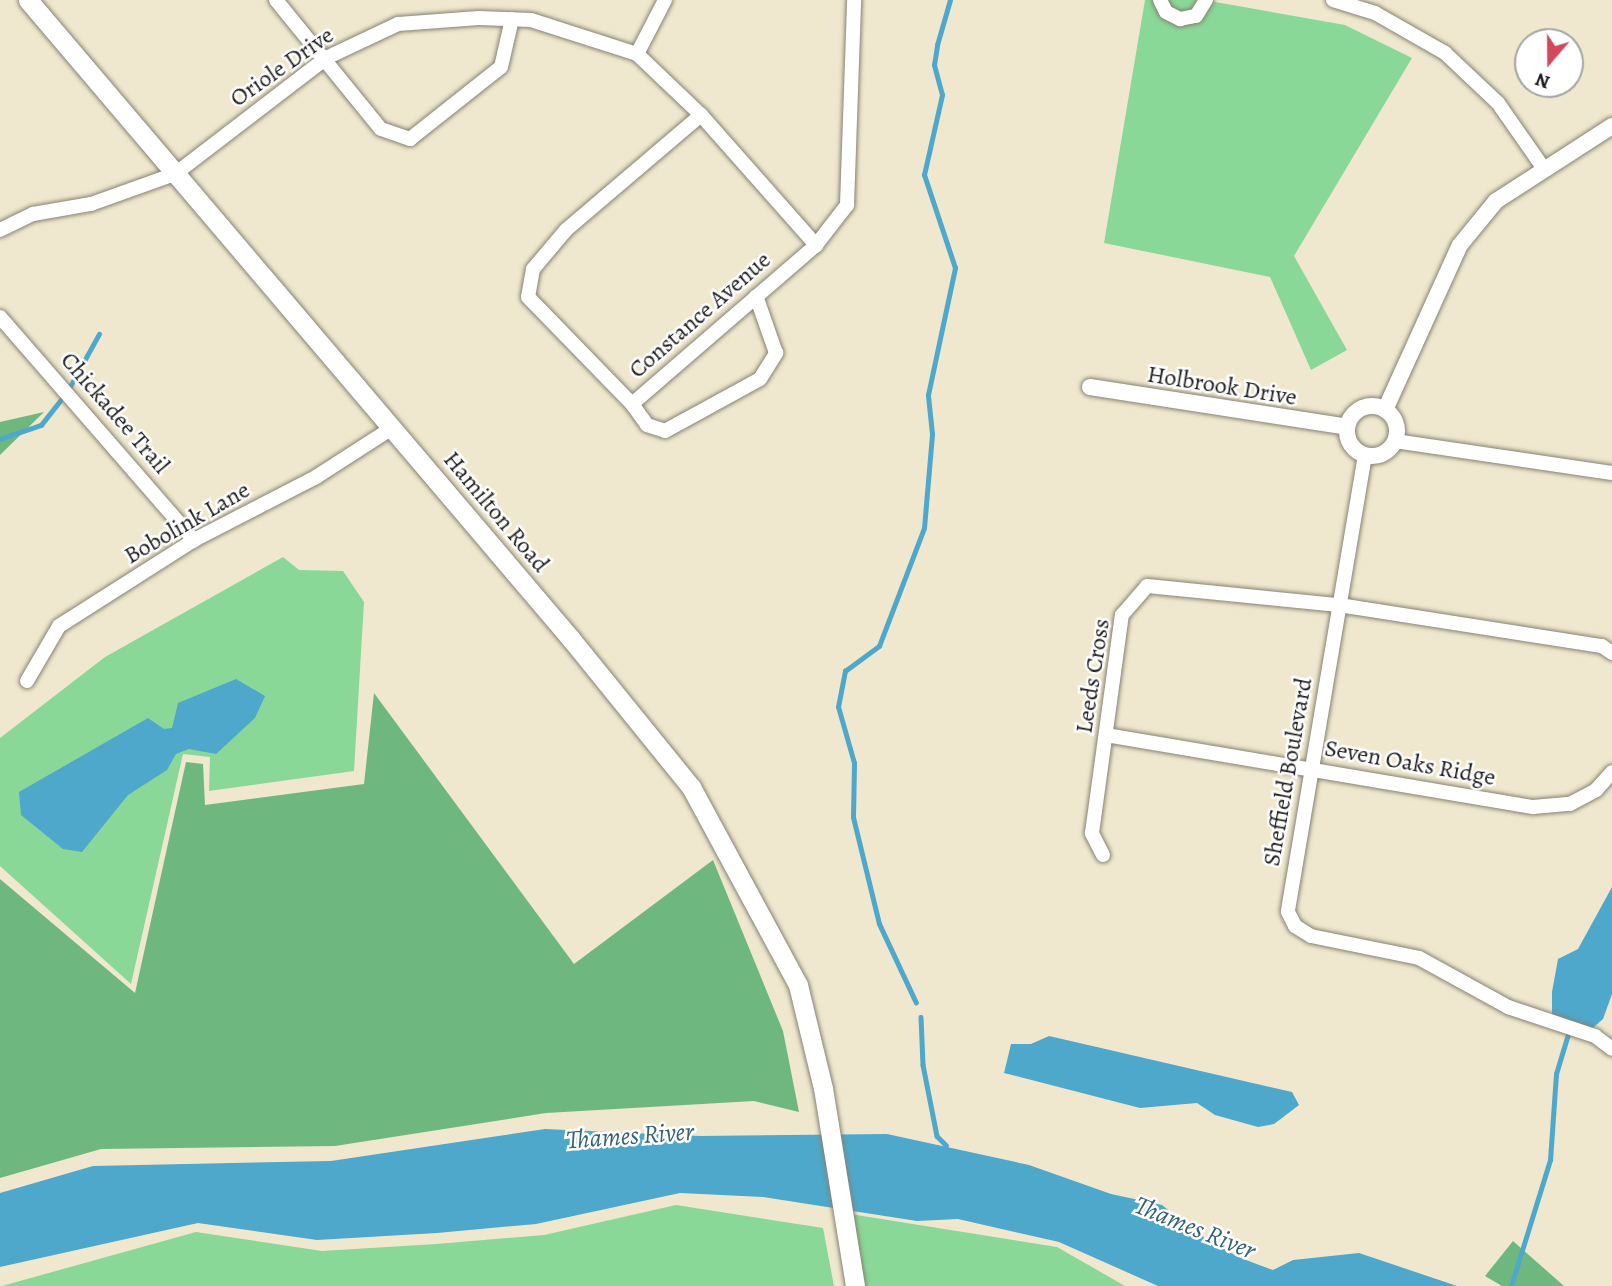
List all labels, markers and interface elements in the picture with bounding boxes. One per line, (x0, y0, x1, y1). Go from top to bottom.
street label: Oriole Drive (225, 21, 339, 113)
north arrow (1514, 28, 1584, 98)
text: N (1532, 66, 1553, 95)
street label: Constance Avenue (623, 246, 777, 384)
street label: Chickadee Trail (54, 346, 176, 480)
street label: Holbrook Drive (1145, 360, 1299, 412)
street label: Hamilton Road (437, 446, 555, 578)
street label: Bobolink Lane (119, 476, 255, 570)
street label: Leeds Cross (1070, 617, 1116, 735)
street label: Sheffield Boulevard (1257, 676, 1319, 868)
street label: Seven Oaks Ridge (1322, 734, 1498, 792)
water label: Thames River (565, 1116, 695, 1156)
water label: Thames River (1130, 1190, 1260, 1266)

